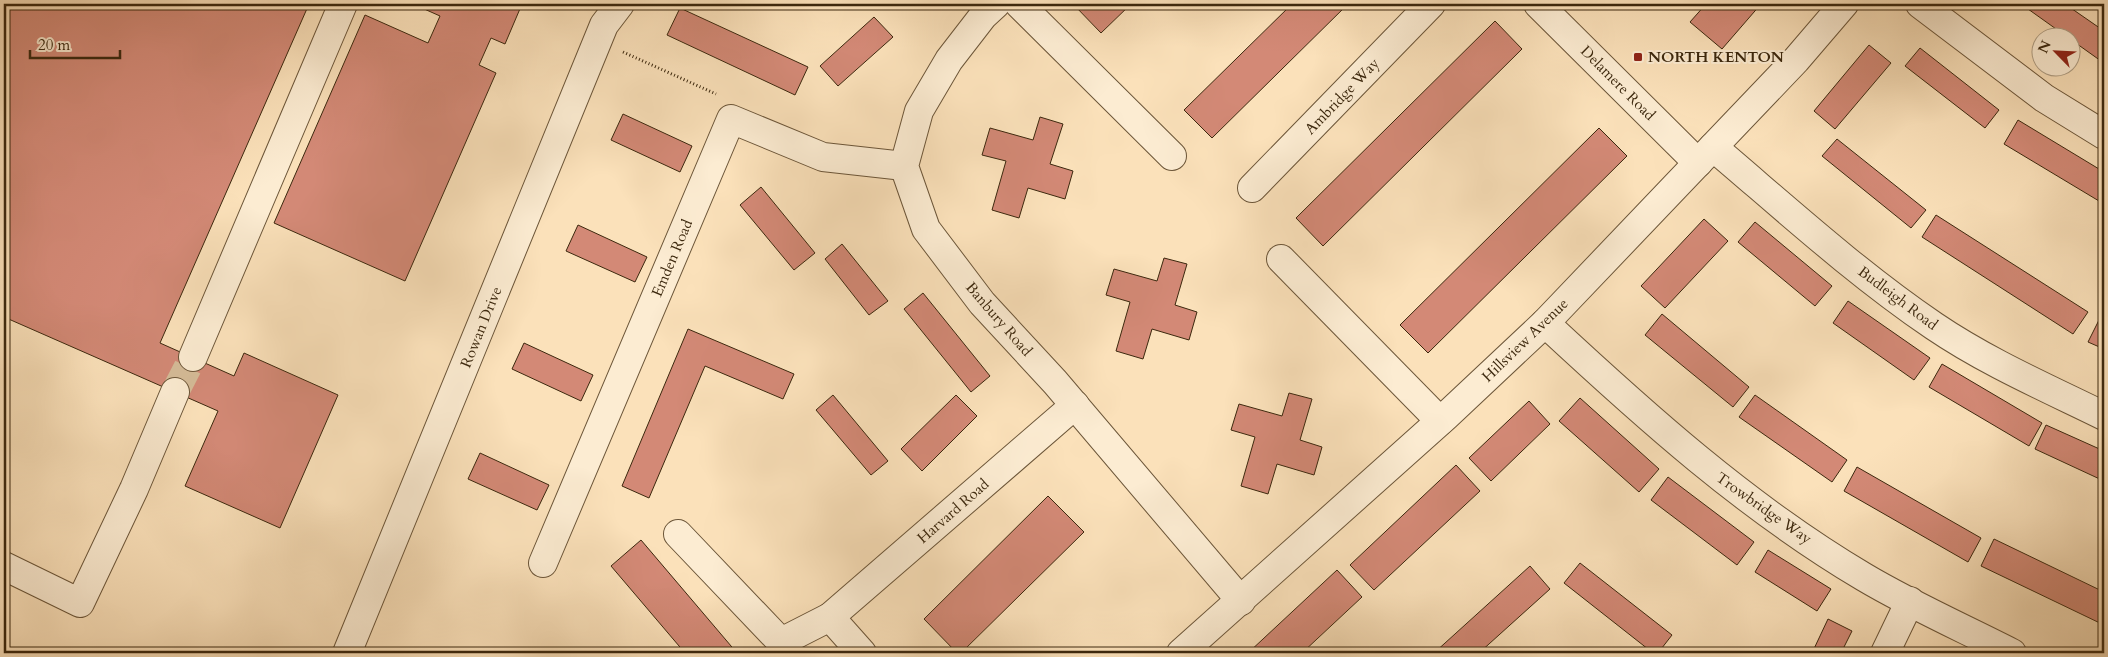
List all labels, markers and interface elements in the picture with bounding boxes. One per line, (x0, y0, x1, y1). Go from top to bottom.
scale bar (30, 28, 120, 60)
north arrow (2030, 28, 2080, 78)
text: 20 m (38, 35, 70, 55)
text: N (2033, 37, 2056, 56)
street label: Delamere Road (1576, 41, 1660, 125)
place label: NORTH KENTON (1648, 47, 1784, 67)
marker: NORTH KENTON (1632, 51, 1644, 63)
street label: Ambridge Way (1300, 53, 1384, 139)
street label: Emden Road (647, 216, 697, 300)
street label: Budleigh Road (1854, 261, 1942, 335)
street label: Banbury Road (961, 278, 1037, 360)
street label: Rowan Drive (456, 283, 506, 371)
street label: Hillsview Avenue (1478, 294, 1573, 386)
street label: Trowbridge Way (1712, 468, 1816, 549)
street label: Harvard Road (913, 474, 993, 548)

